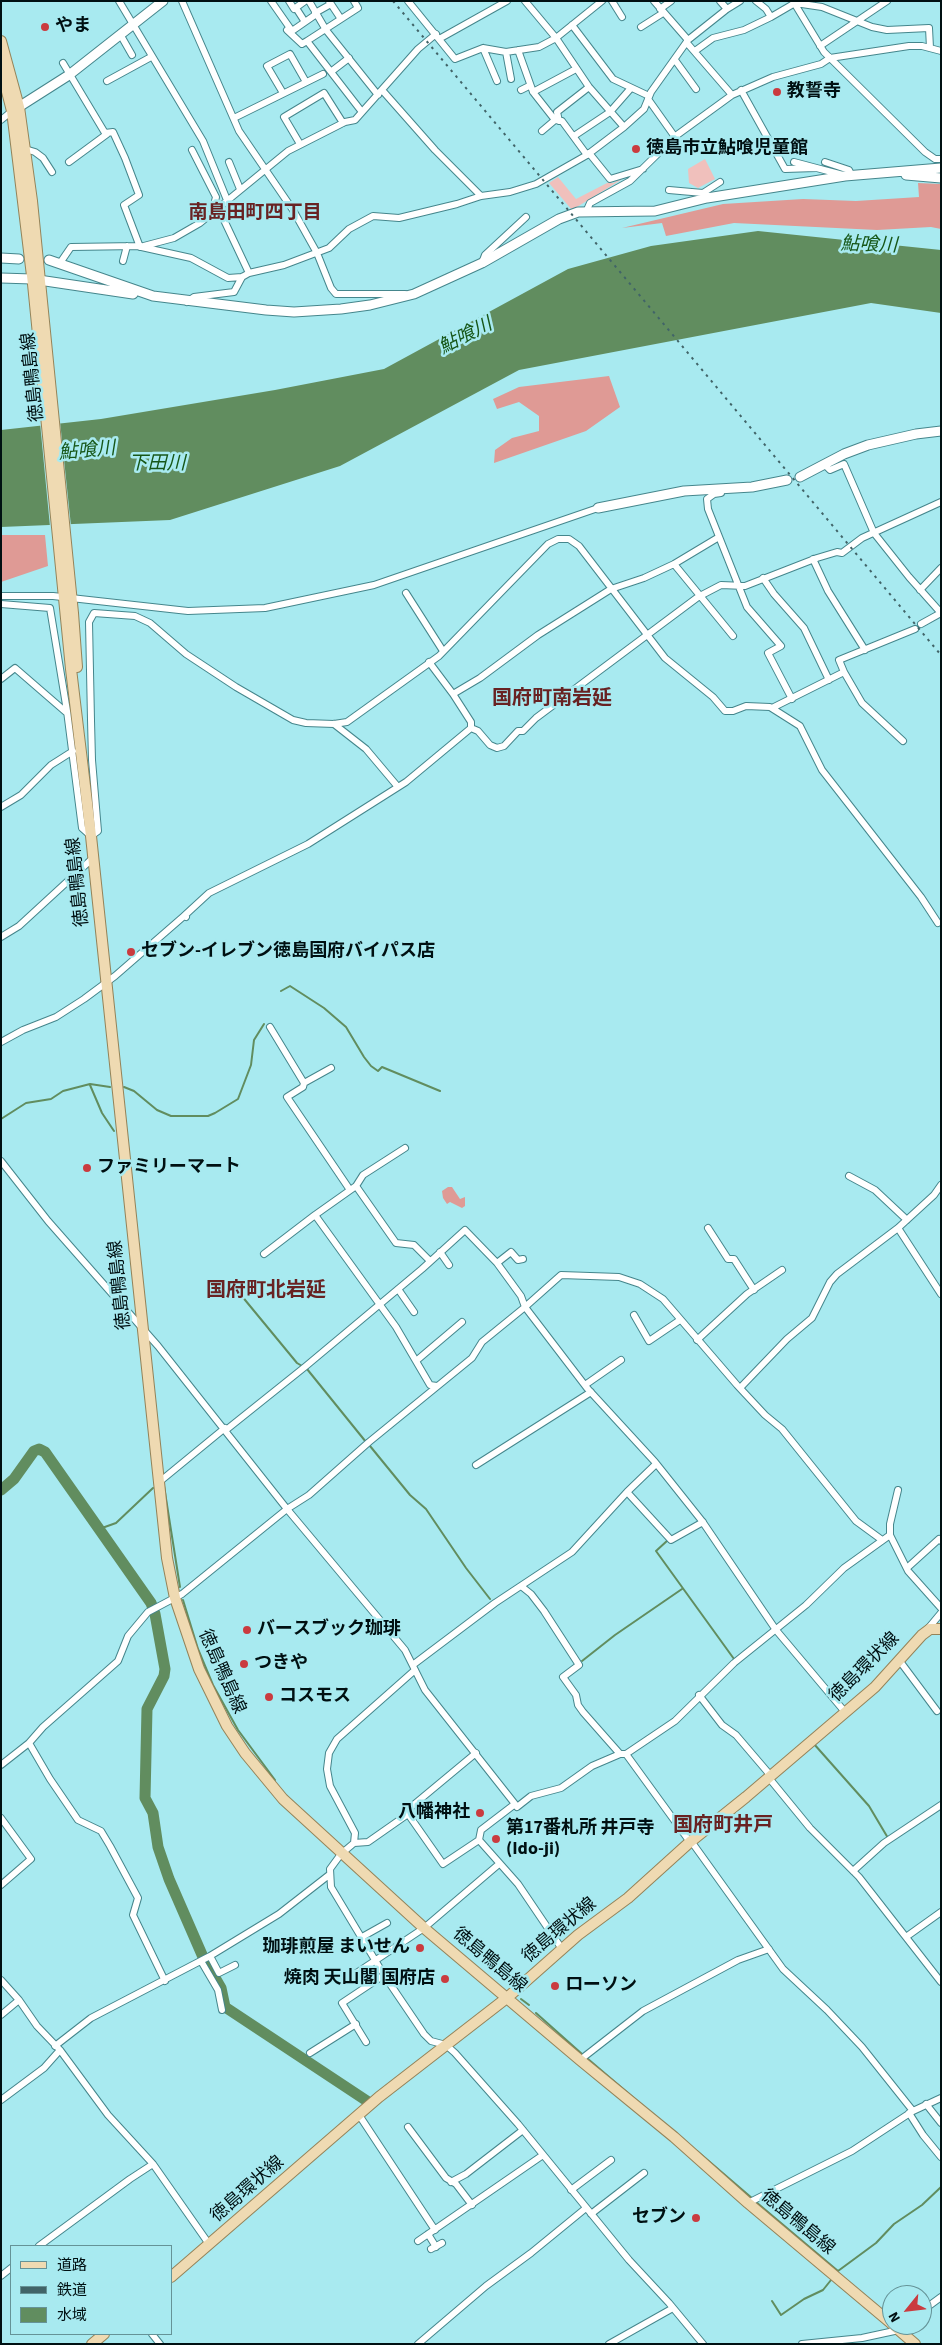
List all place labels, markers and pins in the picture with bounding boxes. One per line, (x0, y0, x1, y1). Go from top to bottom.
place label: やま (55, 16, 91, 38)
marker: やま (39, 21, 51, 33)
place label: 教誓寺 (787, 81, 841, 103)
marker: 教誓寺 (771, 86, 783, 98)
place label: 徳島市立鮎喰児童館 (646, 138, 808, 160)
marker: 徳島市立鮎喰児童館 (630, 143, 642, 155)
place label: セブン-イレブン徳島国府バイパス店 (141, 941, 435, 963)
marker: セブン-イレブン徳島国府バイパス店 (125, 946, 137, 958)
place label: ファミリーマート (97, 1157, 241, 1179)
marker: ファミリーマート (81, 1162, 93, 1174)
place label: バースブック珈琲 (257, 1619, 401, 1641)
marker: バースブック珈琲 (241, 1624, 253, 1636)
place label: つきや (254, 1653, 308, 1675)
marker: つきや (238, 1658, 250, 1670)
place label: コスモス (279, 1686, 351, 1708)
marker: コスモス (263, 1691, 275, 1703)
place label: 八幡神社 (398, 1802, 470, 1824)
marker: 八幡神社 (474, 1807, 486, 1819)
place label: 第17番札所 井戸寺 (Ido-ji) (506, 1818, 655, 1860)
marker: 第17番札所 井戸寺 (Ido-ji) (490, 1833, 502, 1845)
place label: 珈琲煎屋 まいせん (262, 1937, 410, 1959)
marker: 珈琲煎屋 まいせん (414, 1942, 426, 1954)
place label: 焼肉 天山閣 国府店 (284, 1968, 435, 1990)
marker: 焼肉 天山閣 国府店 (439, 1973, 451, 1985)
place label: ローソン (565, 1975, 637, 1997)
marker: ローソン (549, 1980, 561, 1992)
place label: セブン (632, 2207, 686, 2229)
marker: セブン (690, 2212, 702, 2224)

